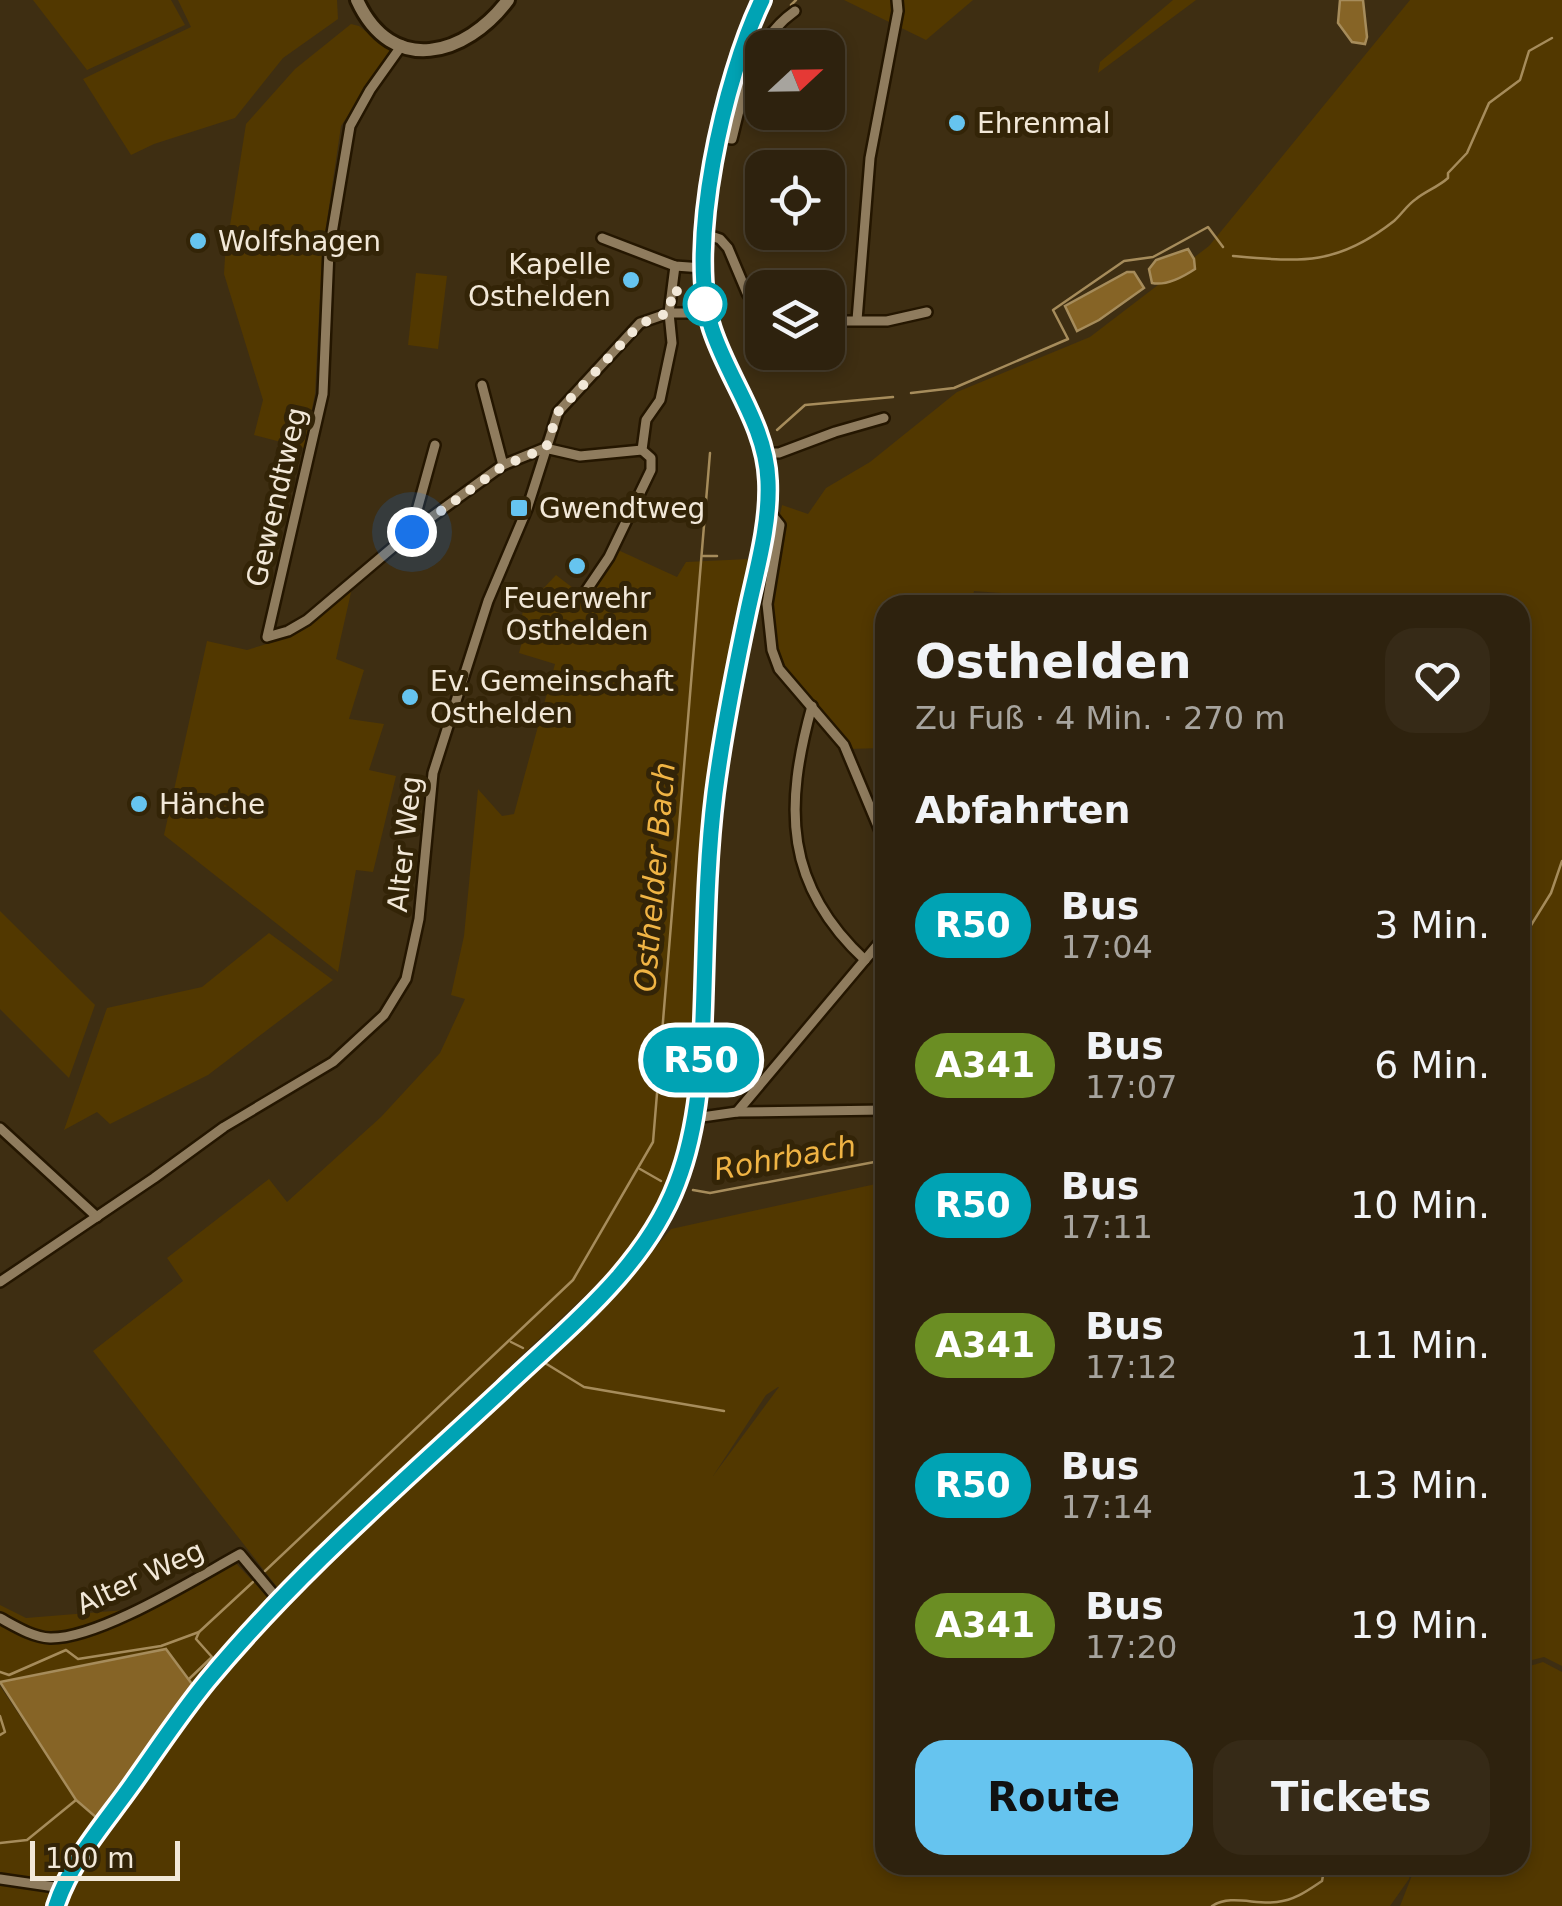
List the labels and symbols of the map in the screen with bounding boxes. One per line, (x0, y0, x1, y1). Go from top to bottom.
north arrow (745, 30, 845, 130)
place label: Ehrenmal (977, 107, 1111, 140)
marker: Ehrenmal (946, 112, 968, 134)
place label: Wolfshagen (218, 225, 381, 258)
marker: Wolfshagen (187, 230, 209, 252)
place label: Kapelle Osthelden (468, 248, 611, 313)
marker: Kapelle Osthelden (620, 269, 642, 291)
unlabelled marker (684, 283, 726, 325)
street label: Gewendtweg (240, 404, 313, 590)
place label: Gwendtweg (539, 492, 705, 525)
marker: Gwendtweg (508, 497, 530, 519)
your location (387, 507, 437, 557)
marker: Feuerwehr Osthelden (566, 555, 588, 577)
place label: Feuerwehr Osthelden (503, 582, 651, 647)
place label: Ev. Gemeinschaft Osthelden (430, 665, 674, 730)
marker: Ev. Gemeinschaft Osthelden (399, 686, 421, 708)
water label: Osthelder Bach (627, 761, 682, 993)
street label: Alter Weg (381, 774, 428, 914)
place label: Hänche (159, 788, 265, 821)
marker: Hänche (128, 793, 150, 815)
line badge: R50 (644, 1028, 758, 1092)
water label: Rohrbach (711, 1128, 859, 1187)
street label: Alter Weg (71, 1534, 209, 1621)
scale bar (30, 1836, 180, 1880)

